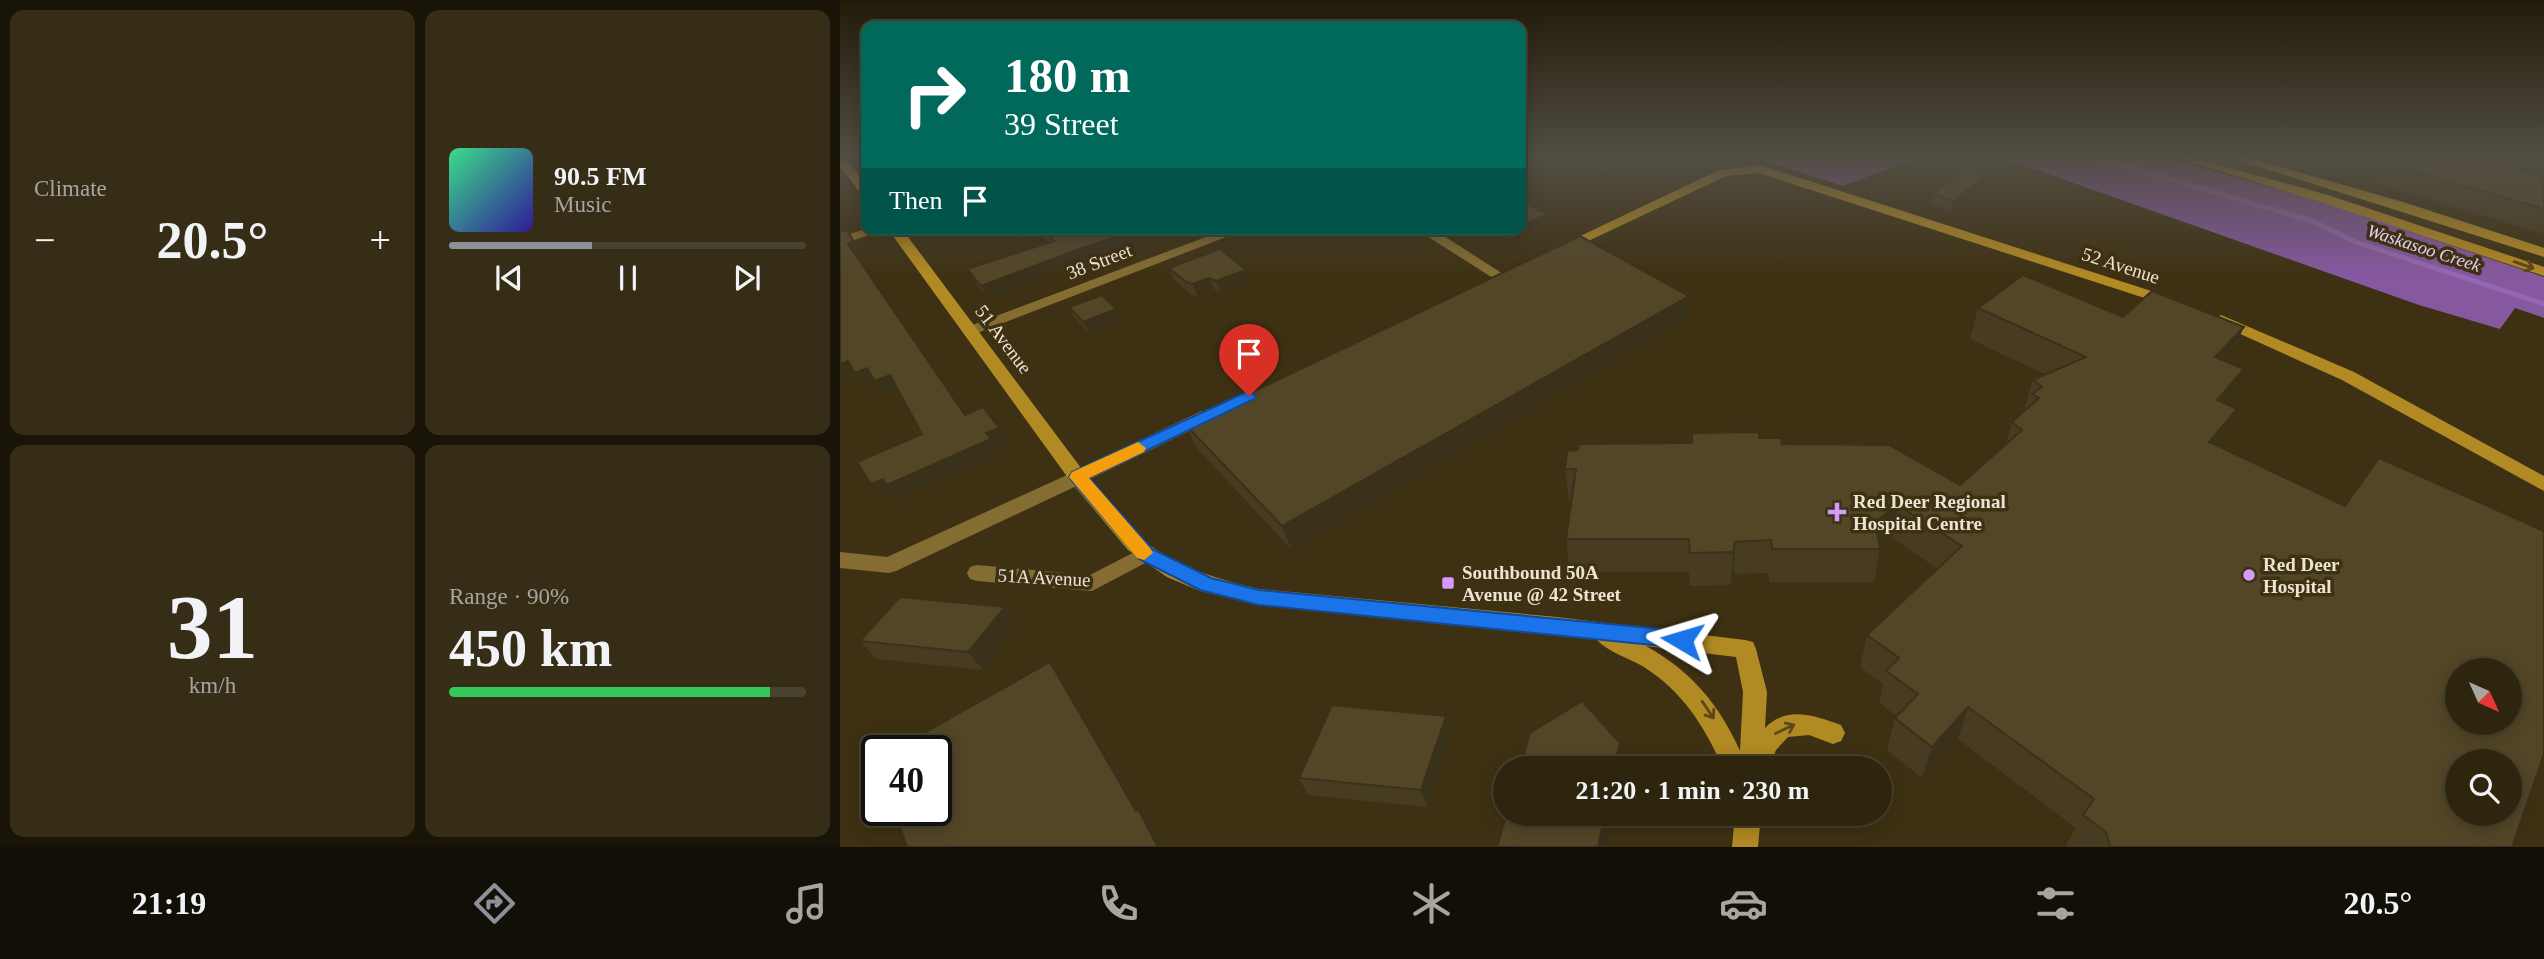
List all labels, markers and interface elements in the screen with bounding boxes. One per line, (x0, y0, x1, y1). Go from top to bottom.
text: 180 m (1004, 48, 1131, 103)
icon: right (889, 49, 980, 140)
text: 39 Street (1004, 106, 1119, 142)
text: 90.5 FM (554, 162, 646, 191)
text: Climate (34, 176, 107, 201)
icon: arrive (956, 182, 994, 220)
text: Then (889, 186, 942, 215)
text: Music (554, 192, 612, 217)
text: 20.5° (157, 212, 268, 269)
text: − (34, 219, 55, 261)
text: + (370, 219, 391, 261)
water label: Waskasoo Creek (2365, 220, 2484, 276)
street label: 38 Street (1064, 239, 1135, 283)
street label: 52 Avenue (2079, 243, 2162, 288)
icon: previous (490, 259, 528, 297)
icon: pause (609, 259, 647, 297)
icon: next (728, 259, 766, 297)
one-way arrow (2513, 260, 2535, 272)
street label: 51 Avenue (971, 301, 1036, 378)
pin (1219, 324, 1279, 396)
icon: arrive (1230, 335, 1268, 373)
place label: Red Deer Regional Hospital Centre (1853, 491, 2006, 534)
marker: Red Deer Regional Hospital Centre (1827, 502, 1847, 522)
place label: Red Deer Hospital (2263, 554, 2340, 597)
place label: Southbound 50A Avenue @ 42 Street (1462, 562, 1622, 605)
street label: 51A Avenue (997, 565, 1091, 590)
marker: Red Deer Hospital (2241, 567, 2257, 583)
marker: Southbound 50A Avenue @ 42 Street (1440, 575, 1456, 591)
text: 31 (167, 577, 258, 678)
text: Range · 90% (449, 584, 569, 609)
position arrow (1645, 603, 1719, 677)
text: 450 km (449, 620, 612, 677)
north arrow (2445, 658, 2522, 735)
map controls (2445, 658, 2522, 826)
text: km/h (189, 673, 236, 698)
one-way arrow (1701, 700, 1715, 719)
one-way arrow (1774, 721, 1794, 735)
speed limit sign: 40 (861, 735, 952, 826)
button: search (2445, 749, 2522, 826)
text: 21:20 · 1 min · 230 m (1576, 776, 1810, 805)
icon: directions (470, 879, 519, 928)
icon: music (782, 879, 831, 928)
icon: phone (1094, 879, 1143, 928)
icon: climate (1407, 879, 1456, 928)
icon: car (1719, 879, 1768, 928)
icon: filters (2031, 879, 2080, 928)
text: 21:19 (132, 885, 206, 921)
text: 20.5° (2344, 885, 2412, 921)

